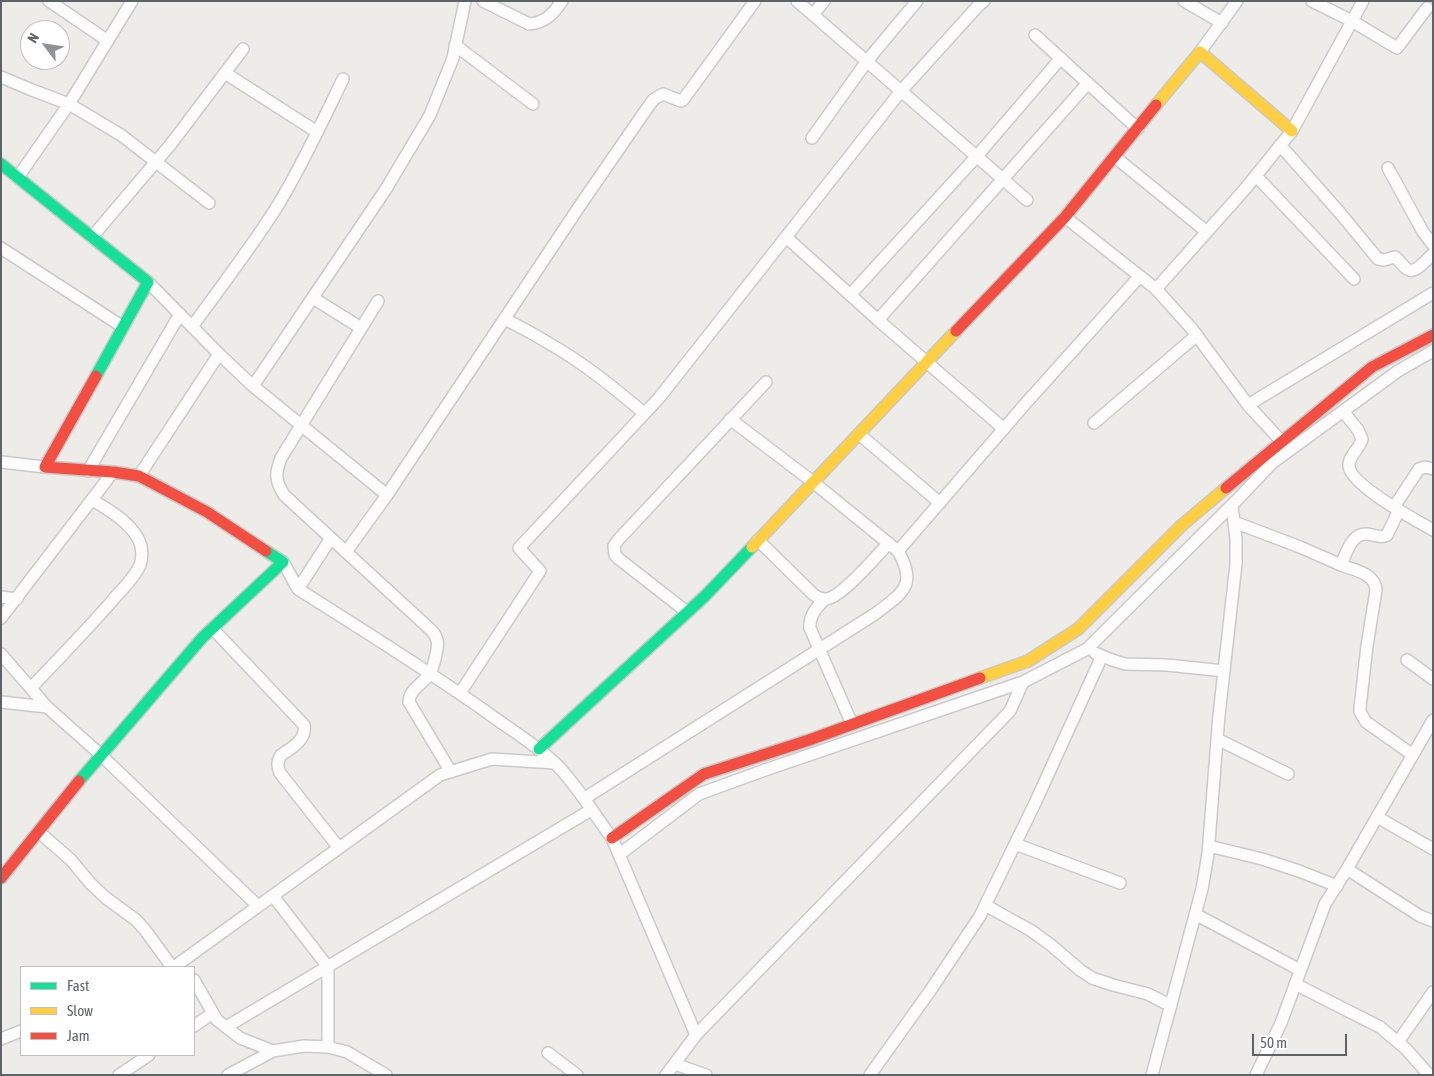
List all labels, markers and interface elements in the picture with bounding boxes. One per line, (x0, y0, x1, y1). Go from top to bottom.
north arrow (20, 20, 70, 70)
text: N (24, 30, 42, 45)
legend (20, 966, 195, 1056)
text: Fast (67, 977, 89, 994)
text: Slow (67, 1002, 93, 1019)
scale bar (1254, 1024, 1349, 1056)
text: Jam (67, 1027, 90, 1044)
text: 50 m (1260, 1034, 1287, 1051)

